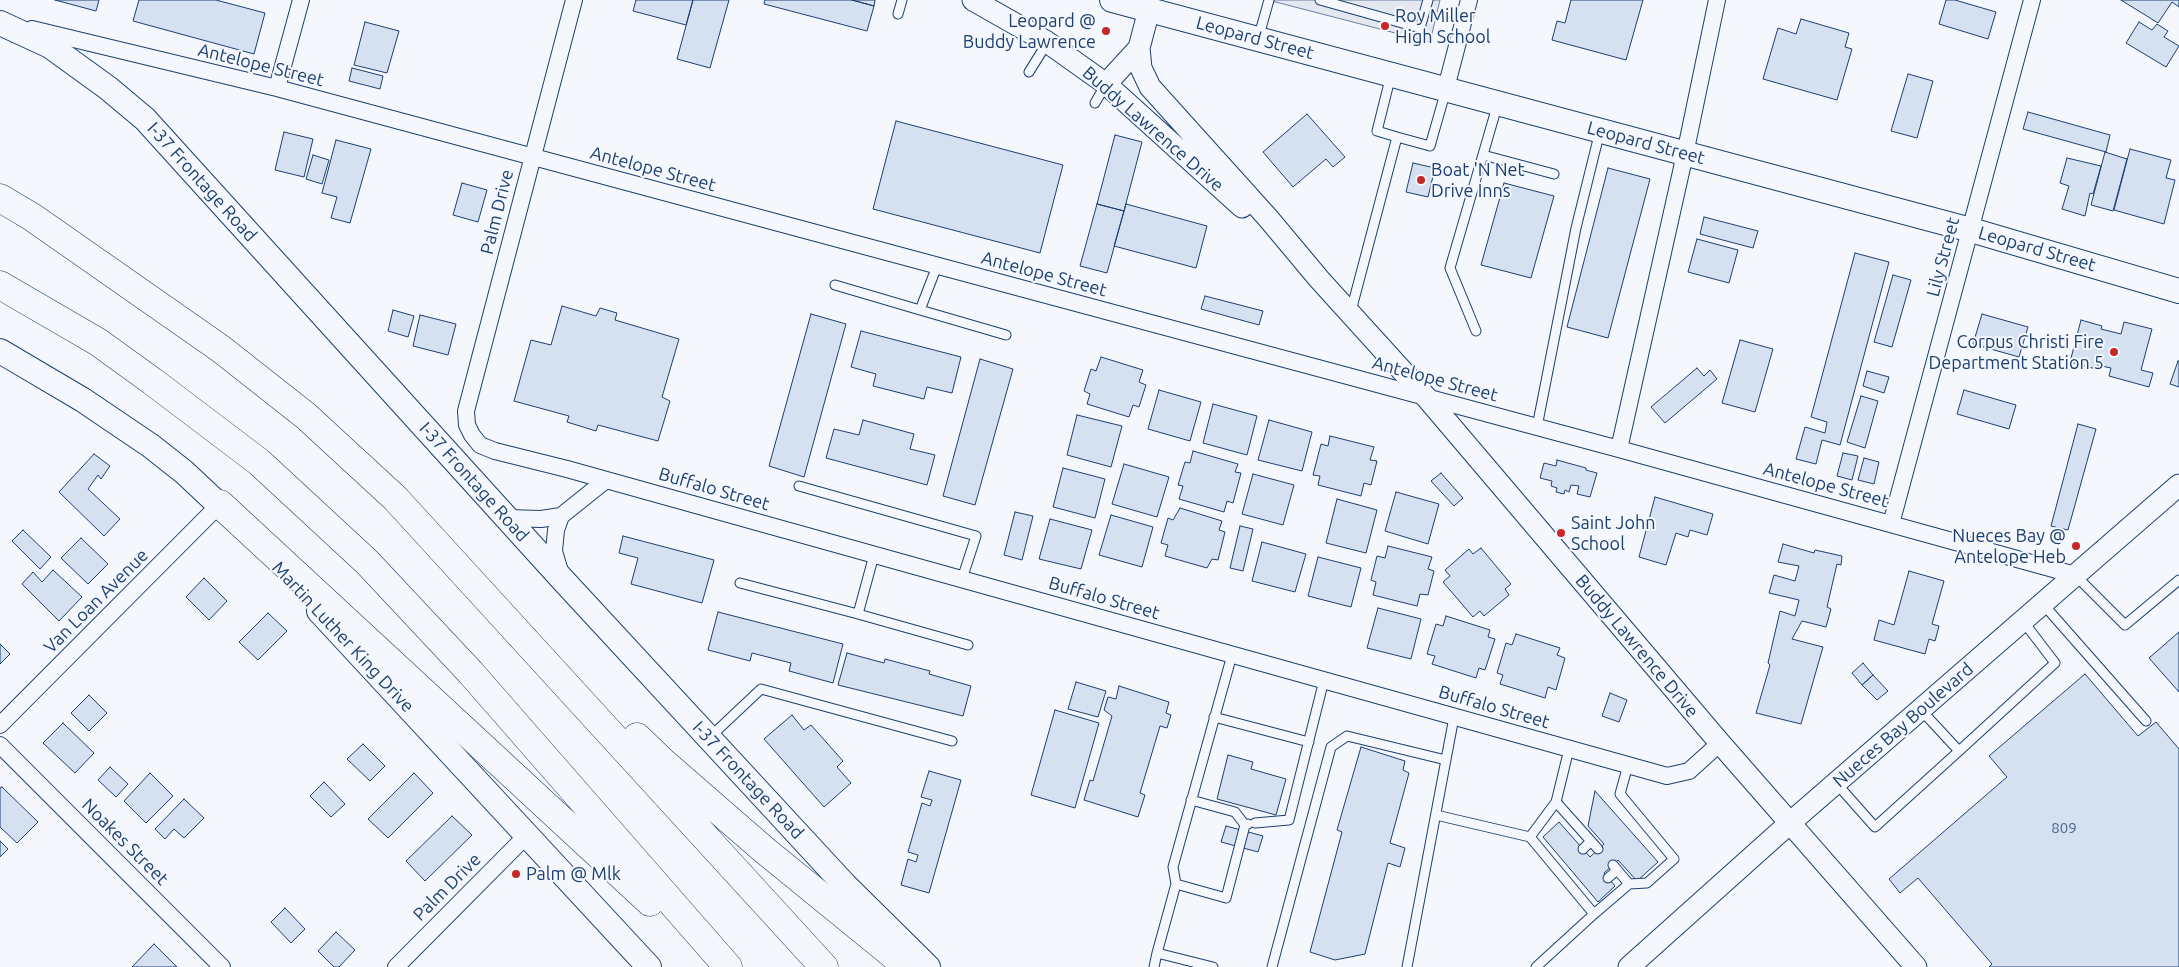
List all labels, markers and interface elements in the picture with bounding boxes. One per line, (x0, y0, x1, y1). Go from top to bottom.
place label: Roy Miller High School (1395, 5, 1491, 48)
place label: Leopard @ Buddy Lawrence (963, 10, 1096, 52)
street label: Leopard Street (1194, 12, 1316, 64)
marker: Roy Miller High School (1379, 20, 1391, 32)
marker: Leopard @ Buddy Lawrence (1100, 25, 1112, 37)
street label: Antelope Street (196, 39, 326, 91)
street label: Buddy Lawrence Drive (1078, 62, 1228, 196)
street label: Leopard Street (1585, 117, 1707, 169)
street label: I-37 Frontage Road (143, 118, 261, 246)
street label: Antelope Street (588, 142, 718, 196)
place label: Boat 'N Net Drive Inns (1431, 159, 1525, 202)
street label: Palm Drive (476, 167, 518, 257)
marker: Boat 'N Net Drive Inns (1415, 174, 1427, 186)
street label: Lily Street (1922, 215, 1964, 299)
street label: Leopard Street (1976, 222, 2098, 276)
street label: Antelope Street (979, 247, 1109, 301)
place label: Corpus Christi Fire Department Station 5 (1928, 331, 2104, 374)
marker: Corpus Christi Fire Department Station 5 (2108, 346, 2120, 358)
street label: Antelope Street (1370, 352, 1500, 406)
street label: I-37 Frontage Road (415, 418, 533, 546)
street label: Antelope Street (1761, 458, 1891, 512)
street label: Buffalo Street (656, 463, 772, 515)
place label: Saint John School (1571, 512, 1655, 554)
place label: Nueces Bay @ Antelope Heb (1952, 525, 2066, 568)
marker: Saint John School (1555, 527, 1567, 539)
marker: Nueces Bay @ Antelope Heb (2070, 540, 2082, 552)
street label: Van Loan Avenue (39, 544, 153, 658)
street label: Martin Luther King Drive (268, 557, 418, 717)
street label: Buddy Lawrence Drive (1571, 570, 1703, 722)
street label: Buffalo Street (1046, 572, 1162, 624)
street label: Nueces Bay Boulevard (1828, 658, 1978, 792)
street label: Buffalo Street (1436, 681, 1552, 733)
street label: I-37 Frontage Road (688, 717, 808, 843)
street label: Noakes Street (77, 794, 173, 890)
house number: 809 (2051, 819, 2077, 837)
street label: Palm Drive (409, 849, 485, 925)
place label: Palm @ Mlk (526, 863, 621, 885)
marker: Palm @ Mlk (510, 868, 522, 880)

